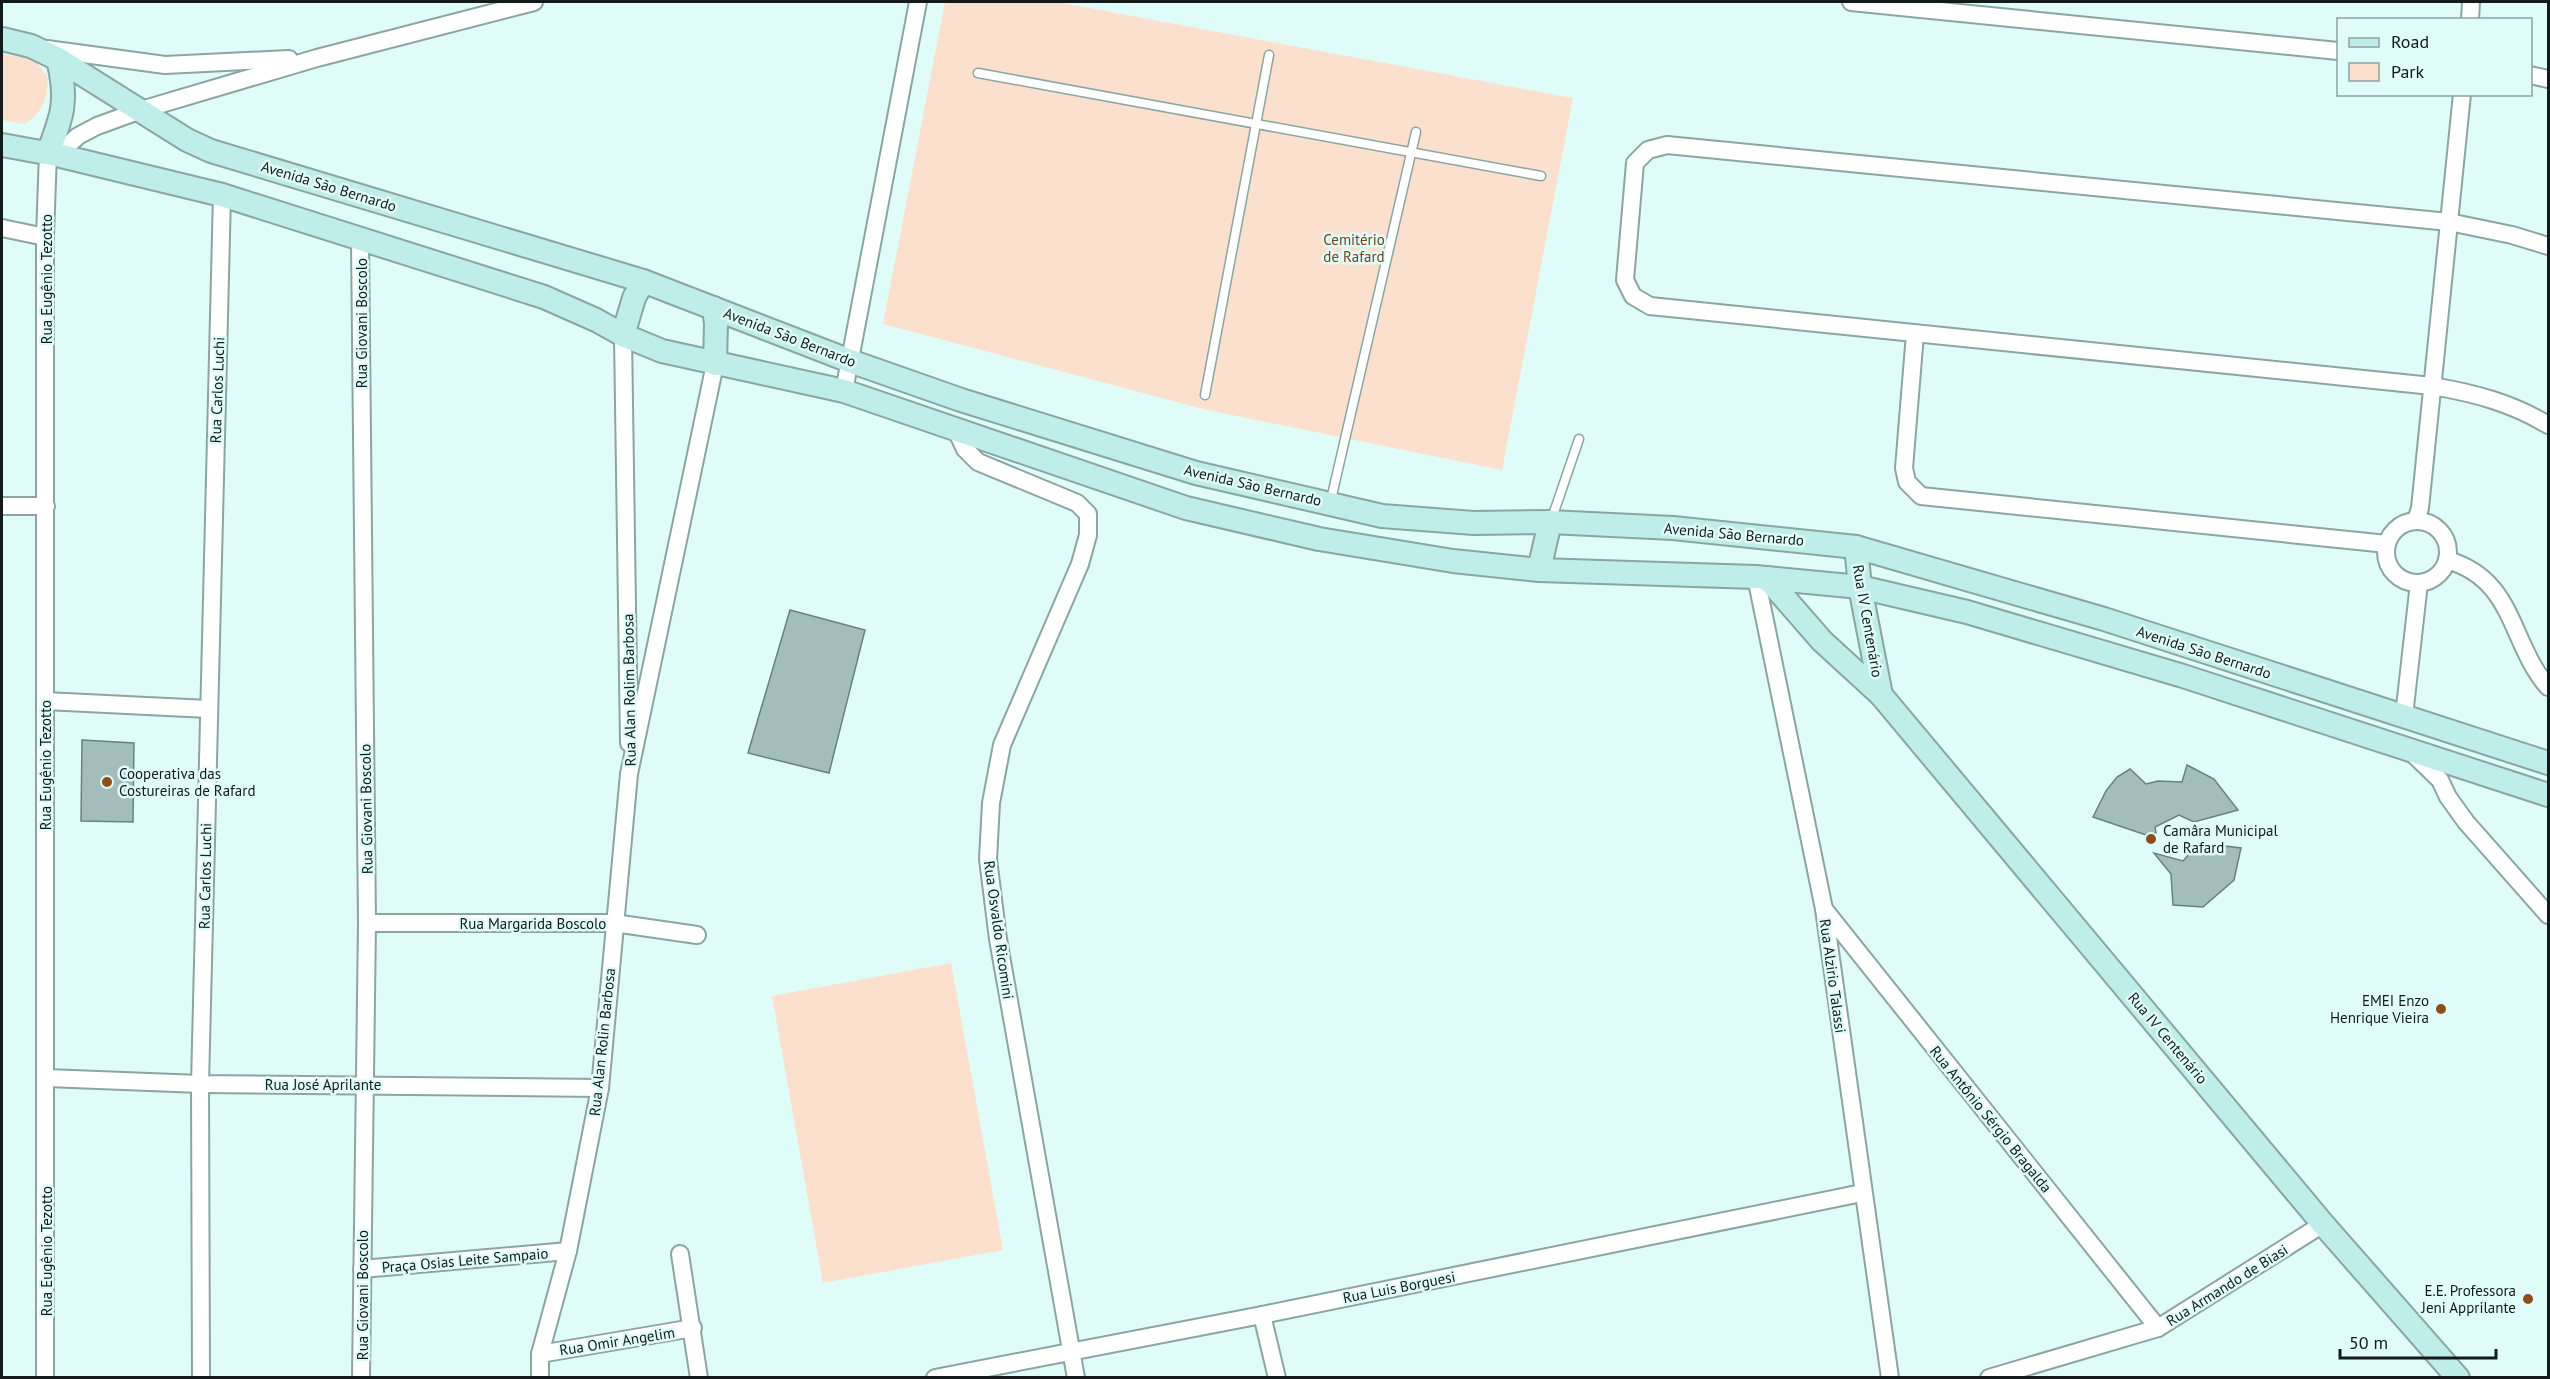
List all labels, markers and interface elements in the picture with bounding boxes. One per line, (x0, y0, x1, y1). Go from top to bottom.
legend (2337, 18, 2532, 96)
text: Road (2391, 30, 2429, 53)
text: Park (2391, 60, 2424, 83)
street label: Avenida São Bernardo (259, 156, 399, 216)
street label: Rua Eugênio Tezotto (37, 214, 56, 344)
park label: Cemitério de Rafard (1323, 230, 1385, 266)
street label: Rua Giovani Boscolo (352, 258, 371, 388)
street label: Avenida São Bernardo (721, 303, 859, 371)
street label: Rua Carlos Luchi (206, 336, 228, 444)
street label: Avenida São Bernardo (1182, 460, 1324, 510)
street label: Avenida São Bernardo (1663, 518, 1805, 550)
street label: Rua IV Centenário (1849, 563, 1887, 679)
street label: Rua Alan Rolim Barbosa (618, 614, 640, 766)
street label: Avenida São Bernardo (2134, 621, 2274, 683)
street label: Rua Eugênio Tezotto (36, 700, 55, 830)
street label: Rua Giovani Boscolo (355, 744, 377, 874)
place label: Cooperativa das Costureiras de Rafard (119, 764, 255, 800)
marker: Cooperativa das Costureiras de Rafard (100, 775, 114, 789)
place label: Camâra Municipal de Rafard (2163, 821, 2278, 857)
street label: Rua Carlos Luchi (195, 823, 215, 929)
marker: Camâra Municipal de Rafard (2144, 832, 2158, 846)
street label: Rua Osvaldo Ricomini (980, 859, 1018, 1001)
street label: Rua Margarida Boscolo (460, 914, 606, 933)
street label: Rua Alzirio Talassi (1816, 918, 1850, 1034)
street label: Rua Alan Rolin Barbosa (585, 967, 619, 1117)
street label: Rua IV Centenário (2124, 988, 2212, 1088)
place label: EMEI Enzo Henrique Vieira (2330, 991, 2429, 1027)
marker: EMEI Enzo Henrique Vieira (2434, 1002, 2448, 1016)
street label: Rua Antônio Sérgio Bragalda (1926, 1042, 2056, 1196)
street label: Rua José Aprilante (265, 1075, 381, 1094)
street label: Rua Eugênio Tezotto (37, 1186, 56, 1316)
street label: Rua Giovani Boscolo (353, 1230, 372, 1360)
street label: Rua Armando de Biasi (2163, 1240, 2291, 1330)
street label: Praça Osias Leite Sampaio (381, 1243, 549, 1277)
street label: Rua Luis Borguesi (1341, 1267, 1457, 1307)
place label: E.E. Professora Jeni Apprilante (2421, 1281, 2516, 1317)
marker: E.E. Professora Jeni Apprilante (2521, 1292, 2535, 1306)
street label: Rua Omir Angelim (558, 1322, 676, 1360)
scale bar (2340, 1322, 2496, 1360)
text: 50 m (2349, 1331, 2388, 1354)

